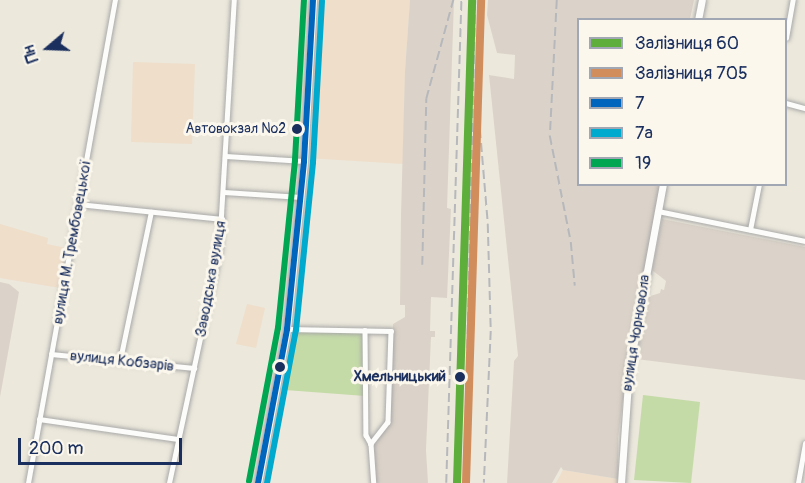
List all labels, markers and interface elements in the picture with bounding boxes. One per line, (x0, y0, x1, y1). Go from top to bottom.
north arrow (18, 18, 78, 78)
legend (577, 18, 787, 186)
text: Залізниця 60 (635, 32, 739, 55)
text: Пн (19, 42, 43, 65)
text: Залізниця 705 (635, 62, 748, 85)
text: 7 (635, 92, 645, 115)
place label: Автовокзал №2 (185, 121, 286, 137)
text: 7а (635, 122, 653, 145)
marker: Автовокзал №2 (291, 123, 303, 135)
text: 19 (635, 152, 651, 175)
street label: вулиця М. Трембовецької (49, 158, 95, 326)
street label: Заводська вулиця (192, 219, 230, 339)
street label: вулиця Чорновола (618, 273, 654, 393)
street label: вулиця Кобзарів (69, 347, 175, 375)
unlabelled marker (274, 361, 286, 373)
place label: Хмельницький (354, 368, 446, 386)
marker: Хмельницький (451, 368, 469, 386)
scale bar (21, 426, 184, 464)
text: 200 m (29, 437, 84, 460)

